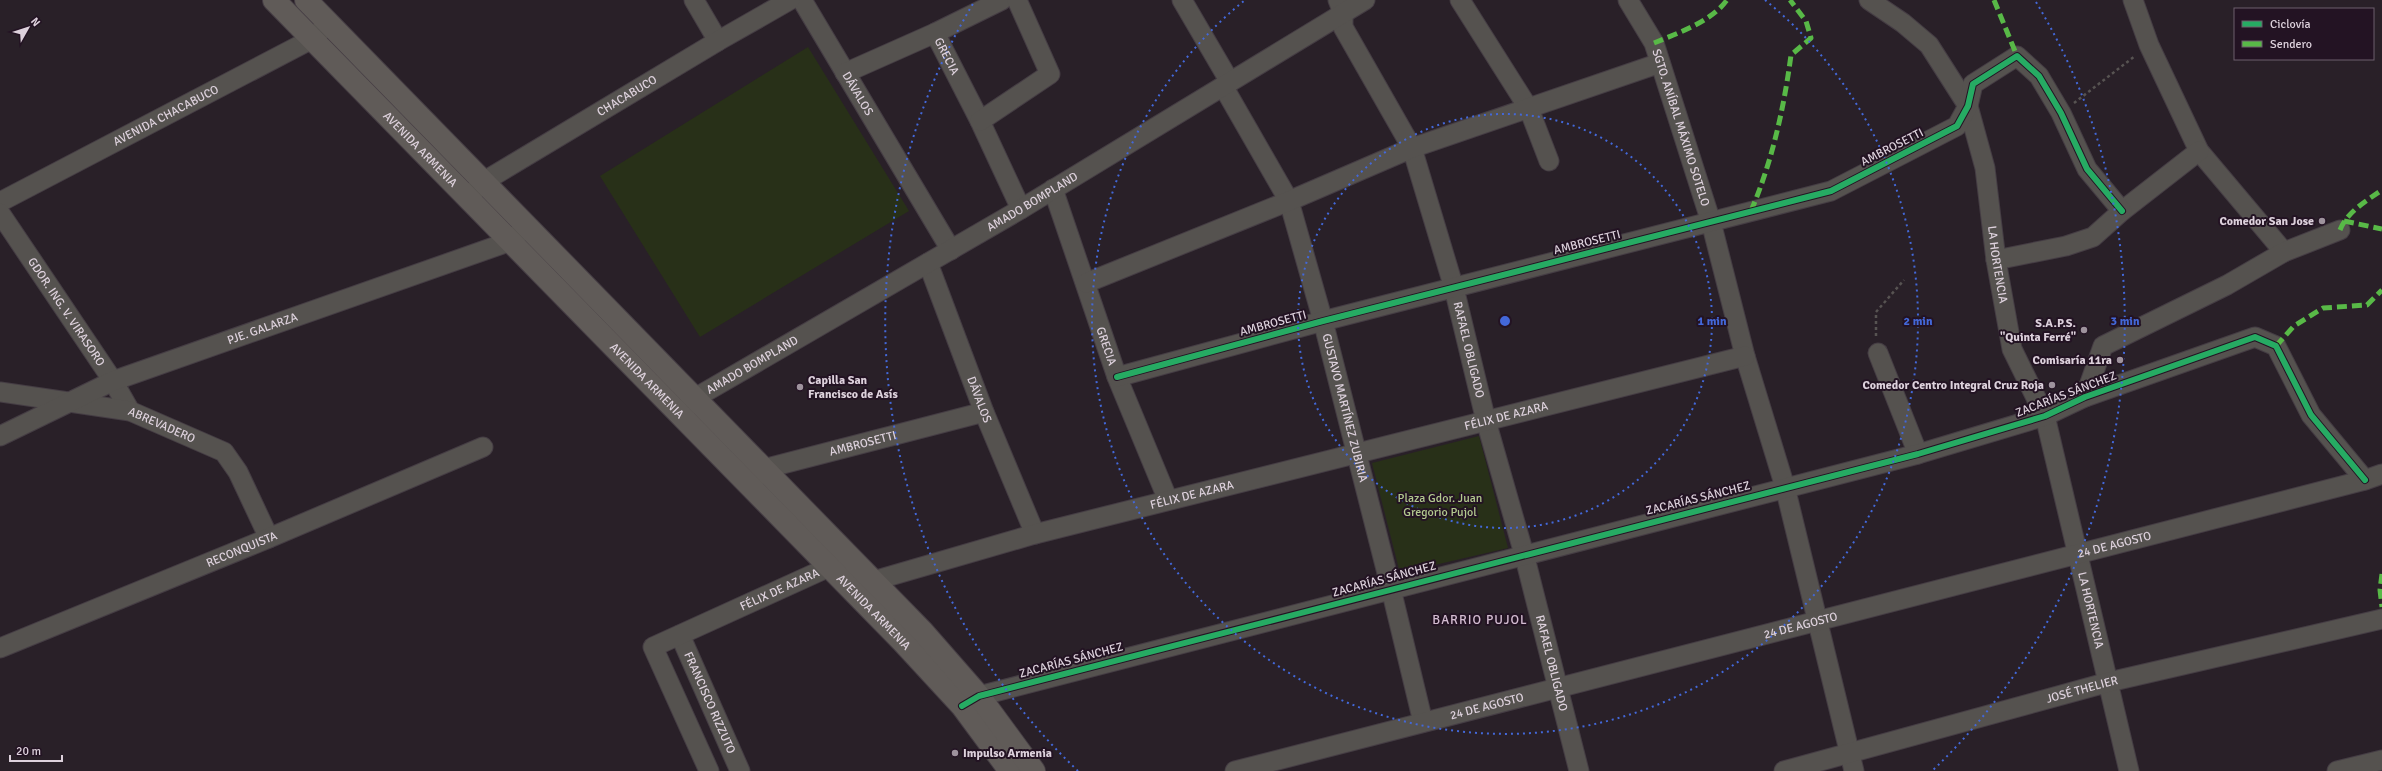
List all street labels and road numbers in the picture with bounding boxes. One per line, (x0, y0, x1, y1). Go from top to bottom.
street label: GRECIA (931, 35, 962, 78)
street label: SGTO. ANÍBAL MÁXIMO SOTELO (1648, 47, 1713, 208)
street label: DÁVALOS (839, 69, 876, 119)
street label: CHACABUCO (594, 72, 660, 120)
street label: AVENIDA CHACABUCO (111, 82, 221, 150)
street label: AVENIDA ARMENIA (380, 109, 461, 191)
street label: AMBROSETTI (1858, 125, 1926, 170)
street label: AMADO BOMPLAND (984, 169, 1081, 235)
street label: LA HORTENCIA (1984, 225, 2011, 305)
street label: AMBROSETTI (1552, 227, 1622, 258)
street label: GDOR. ING. V. VIRASORO (24, 255, 108, 369)
street label: RAFAEL OBLIGADO (1450, 300, 1487, 400)
street label: AMBROSETTI (1238, 307, 1308, 340)
street label: PJE. GALARZA (225, 309, 300, 348)
street label: GRECIA (1093, 325, 1120, 368)
street label: GUSTAVO MARTÍNEZ ZUBIRIA (1319, 332, 1371, 485)
street label: AMADO BOMPLAND (704, 333, 801, 398)
street label: AVENIDA ARMENIA (606, 340, 687, 422)
street label: ZACARÍAS SÁNCHEZ (2014, 368, 2119, 421)
street label: DÁVALOS (963, 374, 995, 426)
street label: FÉLIX DE AZARA (1463, 399, 1550, 434)
street label: ABREVADERO (126, 404, 198, 447)
street label: AMBROSETTI (828, 428, 898, 460)
street label: FÉLIX DE AZARA (1149, 477, 1236, 513)
street label: ZACARÍAS SÁNCHEZ (1644, 478, 1752, 519)
street label: RECONQUISTA (204, 528, 280, 571)
street label: 24 DE AGOSTO (2076, 528, 2153, 562)
street label: ZACARÍAS SÁNCHEZ (1331, 558, 1438, 601)
street label: FÉLIX DE AZARA (738, 565, 822, 615)
street label: LA HORTENCIA (2074, 570, 2107, 651)
street label: AVENIDA ARMENIA (833, 572, 914, 654)
street label: 24 DE AGOSTO (1762, 609, 1839, 643)
street label: RAFAEL OBLIGADO (1532, 614, 1571, 713)
street label: ZACARÍAS SÁNCHEZ (1018, 639, 1125, 682)
street label: FRANCISCO RIZZUTO (680, 650, 738, 756)
street label: JOSÉ THELIER (2045, 673, 2120, 707)
street label: 24 DE AGOSTO (1448, 690, 1525, 723)

